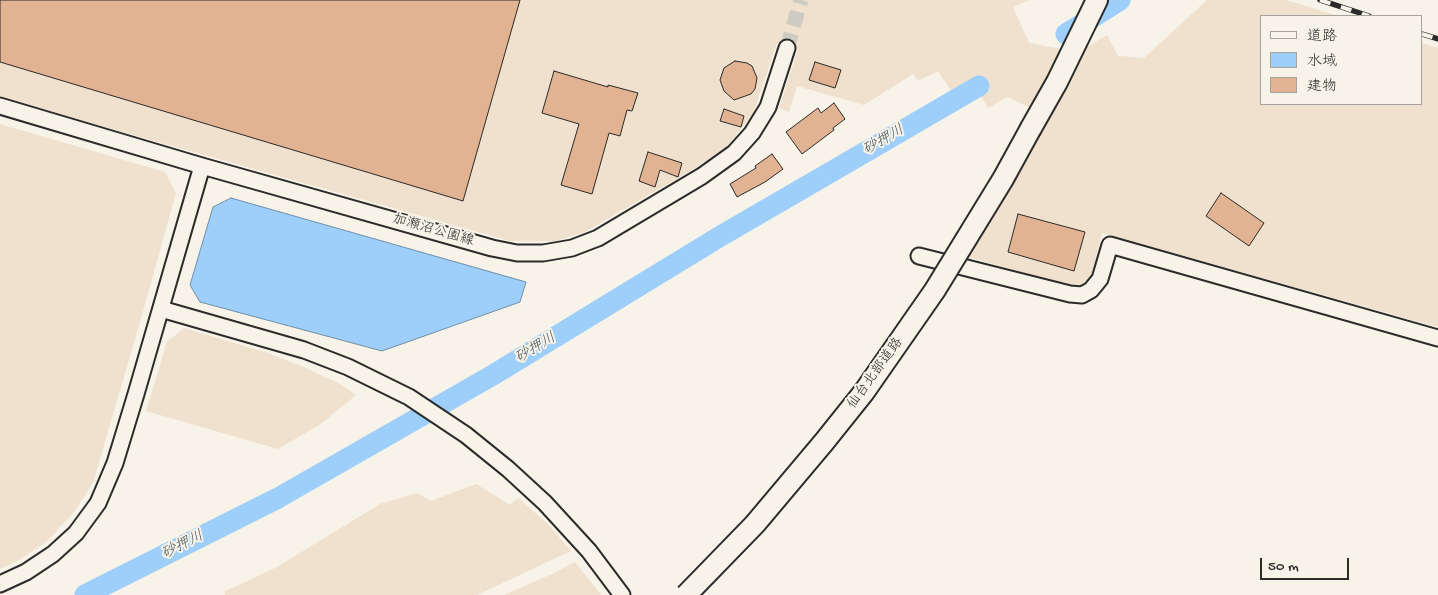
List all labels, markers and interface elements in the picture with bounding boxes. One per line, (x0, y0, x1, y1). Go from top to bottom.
legend (1260, 15, 1423, 105)
text: 道路 (1307, 28, 1337, 46)
text: 水域 (1307, 53, 1337, 71)
text: 建物 (1307, 78, 1337, 96)
water label: 砂押川 (860, 122, 908, 160)
street label: 加瀬沼公園線 (390, 211, 476, 251)
water label: 砂押川 (512, 330, 560, 368)
street label: 仙台北部道路 (845, 335, 907, 413)
water label: 砂押川 (159, 528, 207, 564)
scale bar (1263, 548, 1352, 580)
text: 50 m (1268, 558, 1299, 576)

